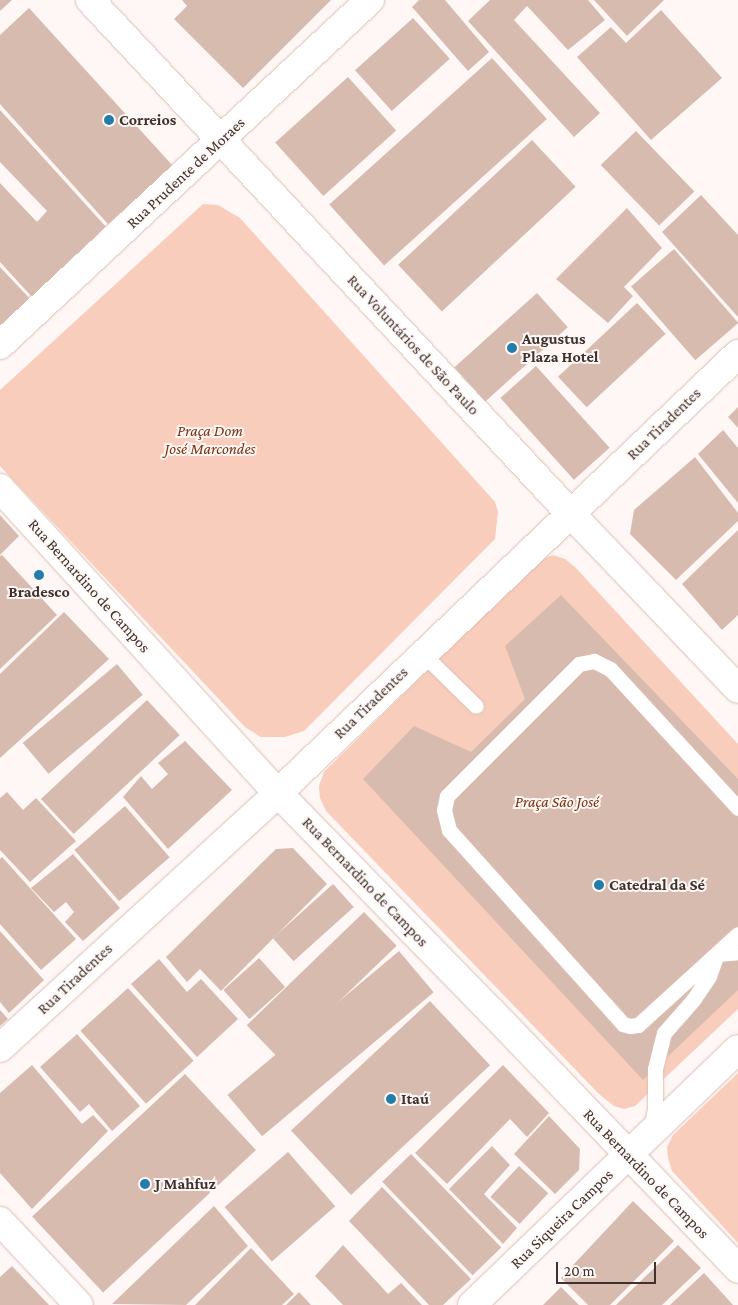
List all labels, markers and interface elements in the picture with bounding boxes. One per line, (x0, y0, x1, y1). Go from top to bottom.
place label: Correios (119, 110, 176, 130)
street label: Rua Prudente de Moraes (123, 113, 249, 233)
marker: Correios (103, 114, 115, 126)
street label: Rua Voluntários de São Paulo (343, 271, 483, 419)
place label: Augustus Plaza Hotel (522, 329, 599, 367)
marker: Augustus Plaza Hotel (506, 342, 518, 354)
street label: Rua Tiradentes (623, 384, 705, 464)
park label: Praça Dom José Marcondes (165, 421, 255, 459)
street label: Rua Bernardino de Campos (24, 515, 154, 657)
marker: Bradesco (33, 569, 45, 581)
place label: Bradesco (8, 582, 70, 602)
street label: Rua Tiradentes (330, 663, 412, 743)
park label: Praça São José (515, 792, 599, 812)
street label: Rua Bernardino de Campos (298, 813, 432, 951)
place label: Catedral da Sé (609, 875, 705, 895)
marker: Catedral da Sé (593, 879, 605, 891)
street label: Rua Tiradentes (33, 939, 117, 1019)
place label: Itaú (401, 1089, 429, 1109)
marker: Itaú (385, 1093, 397, 1105)
street label: Rua Bernardino de Campos (579, 1105, 713, 1243)
street label: Rua Siqueira Campos (507, 1165, 617, 1273)
place label: J Mahfuz (155, 1174, 216, 1194)
marker: J Mahfuz (139, 1178, 151, 1190)
scale bar (558, 1252, 658, 1284)
text: 20 m (564, 1263, 595, 1279)

